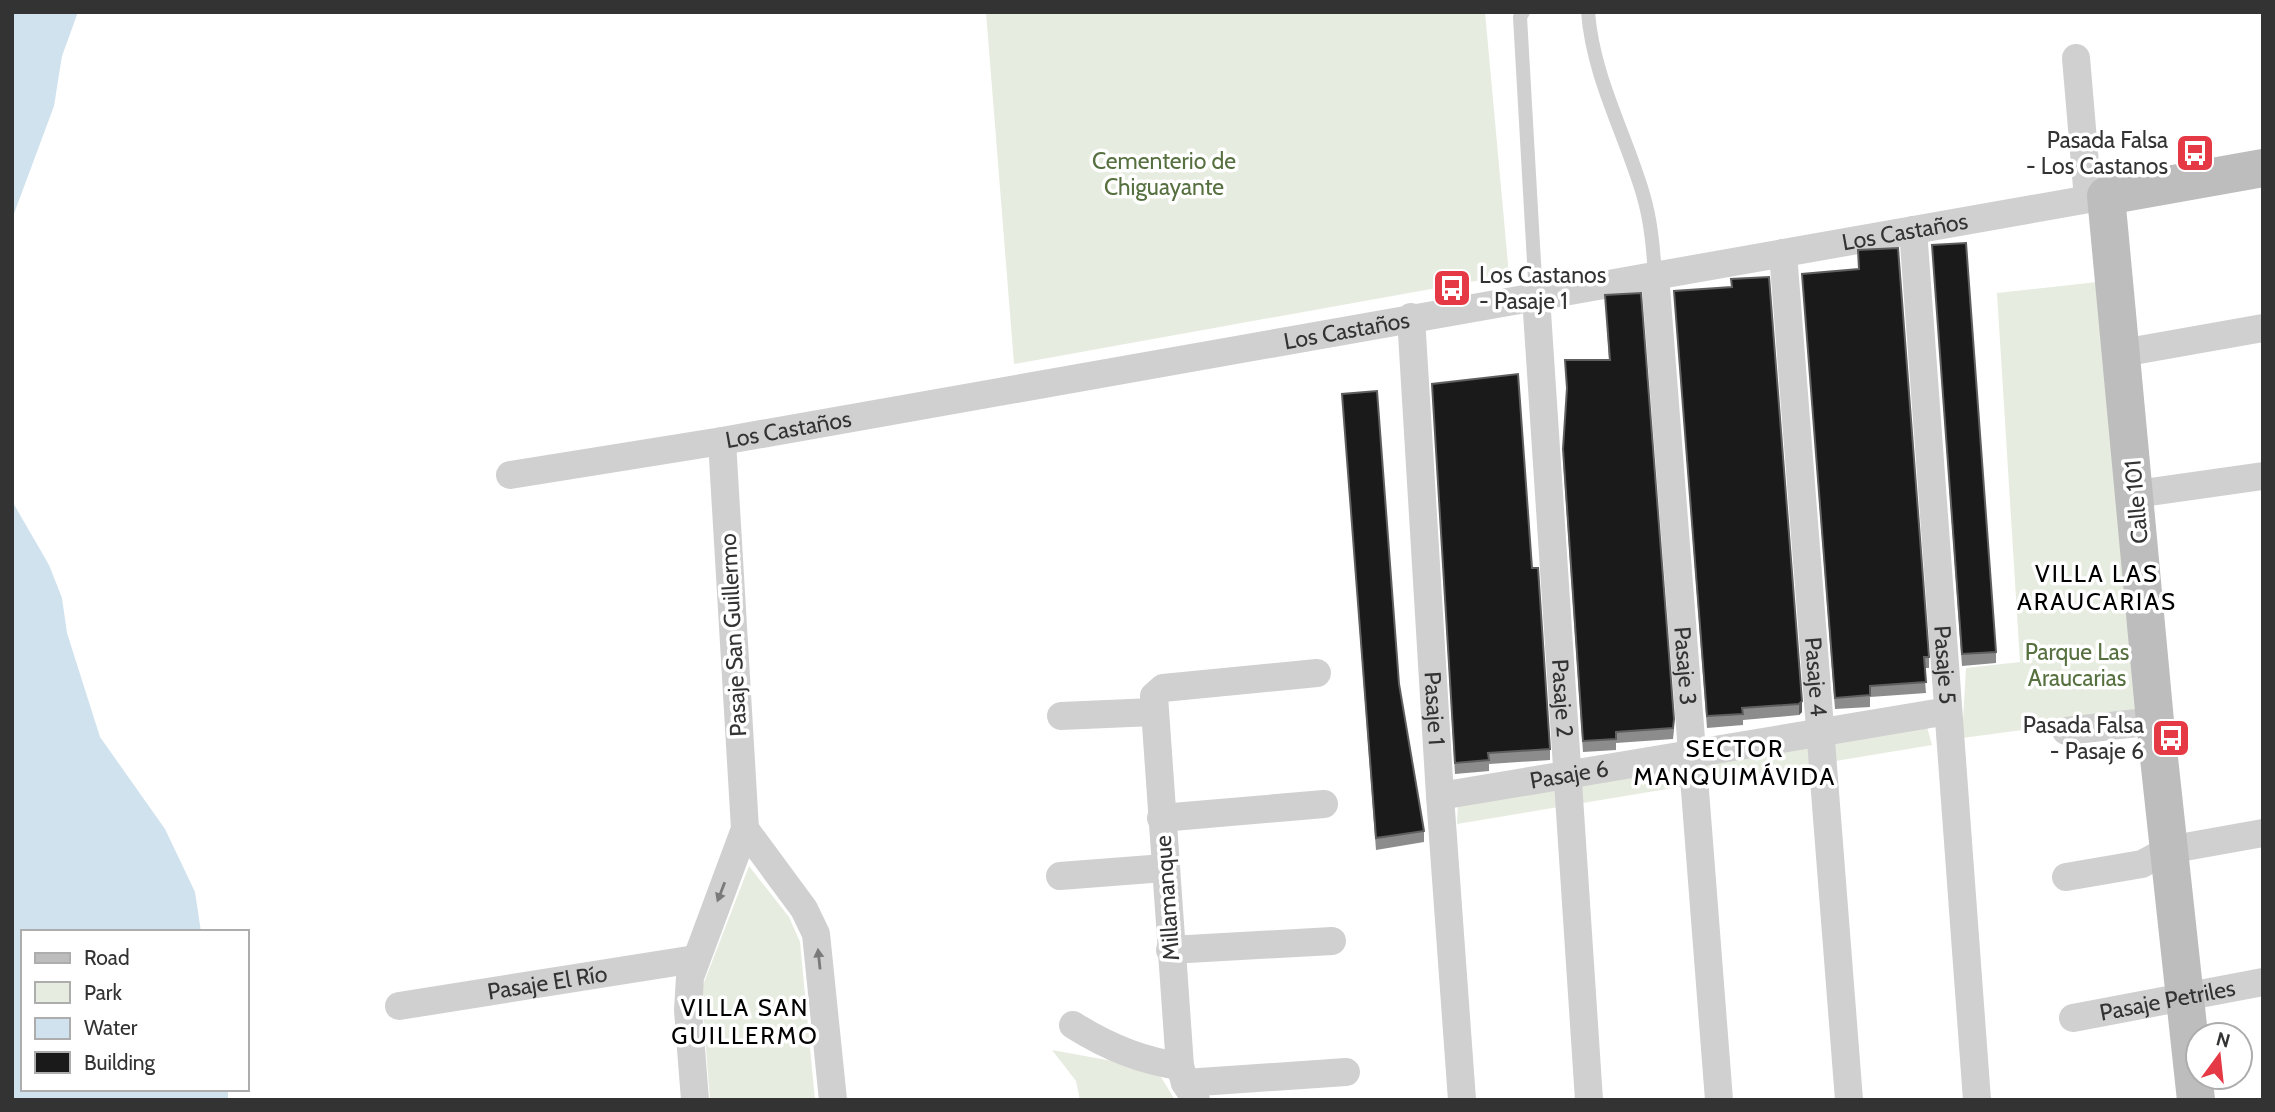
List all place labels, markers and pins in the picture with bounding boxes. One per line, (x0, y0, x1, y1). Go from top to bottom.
place label: Pasada Falsa - Los Castanos (2026, 126, 2168, 180)
bus stop icon: Pasada Falsa - Los Castanos (2174, 132, 2216, 174)
place label: Los Castanos - Pasaje 1 (1479, 261, 1606, 315)
bus stop icon: Los Castanos - Pasaje 1 (1431, 267, 1473, 309)
place label: Pasada Falsa - Pasaje 6 (2023, 711, 2144, 765)
bus stop icon: Pasada Falsa - Pasaje 6 (2150, 717, 2192, 759)

